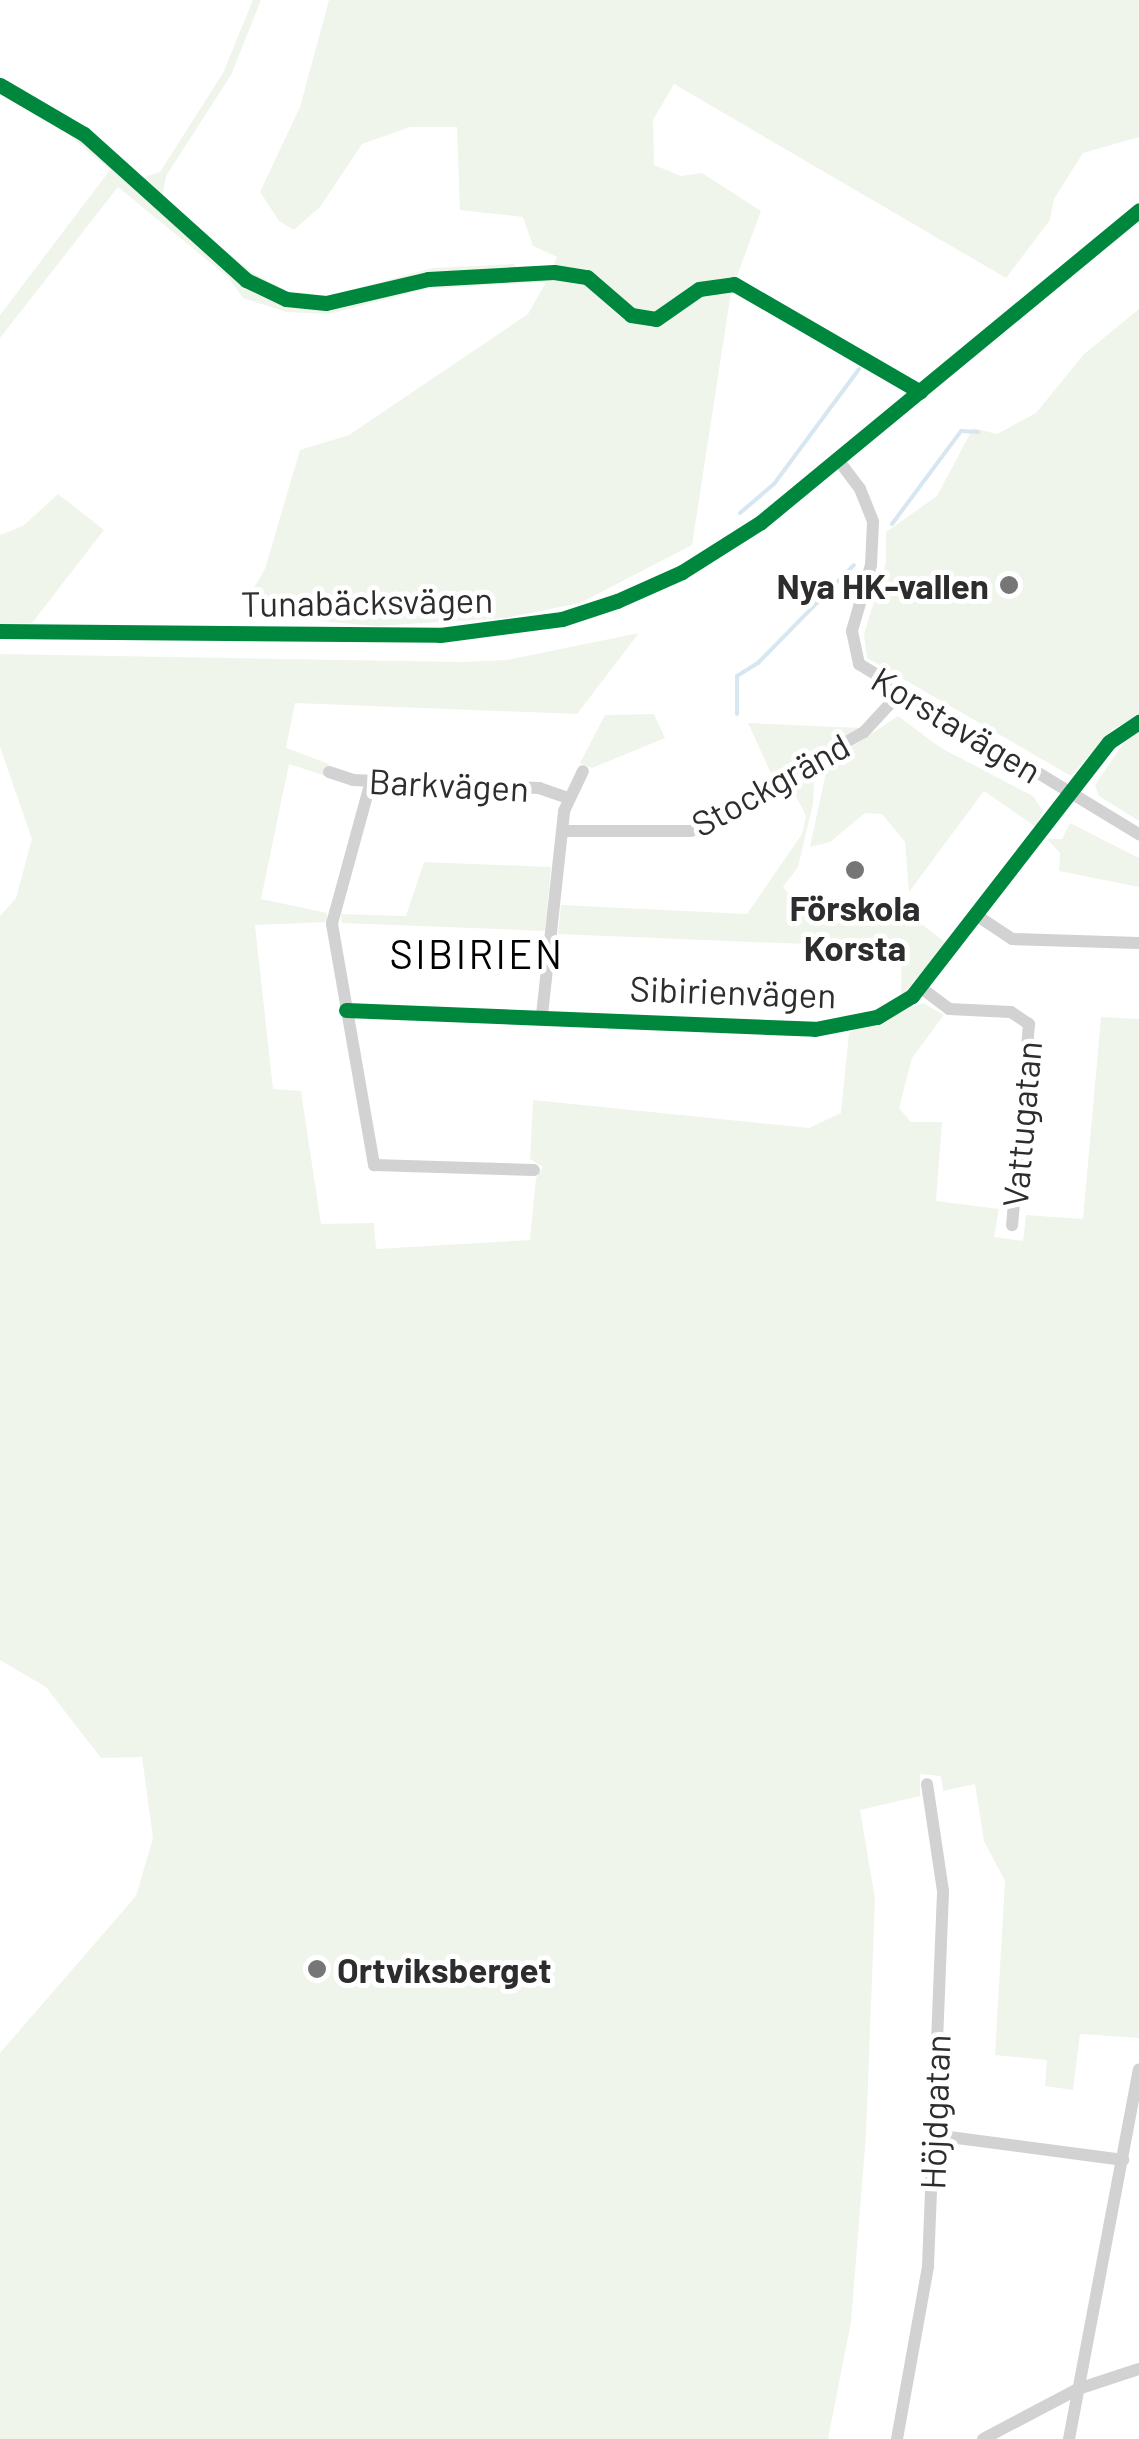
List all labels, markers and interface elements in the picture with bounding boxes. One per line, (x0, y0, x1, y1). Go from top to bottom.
place label: Nya HK-vallen (777, 564, 989, 606)
marker: Nya HK-vallen (998, 574, 1020, 596)
street label: Tunabäcksvägen (240, 578, 494, 624)
street label: Korstavägen (865, 657, 1049, 791)
street label: Stockgränd (684, 723, 856, 845)
street label: Barkvägen (368, 759, 530, 809)
marker: Förskola Korsta (844, 859, 866, 881)
place label: Förskola Korsta (789, 886, 921, 968)
district label: SIBIRIEN (389, 929, 565, 977)
street label: Sibirienvägen (629, 966, 837, 1016)
street label: Vattugatan (993, 1039, 1049, 1209)
place label: Ortviksberget (337, 1948, 551, 1990)
marker: Ortviksberget (306, 1958, 328, 1980)
street label: Höjdgatan (910, 2034, 958, 2190)

